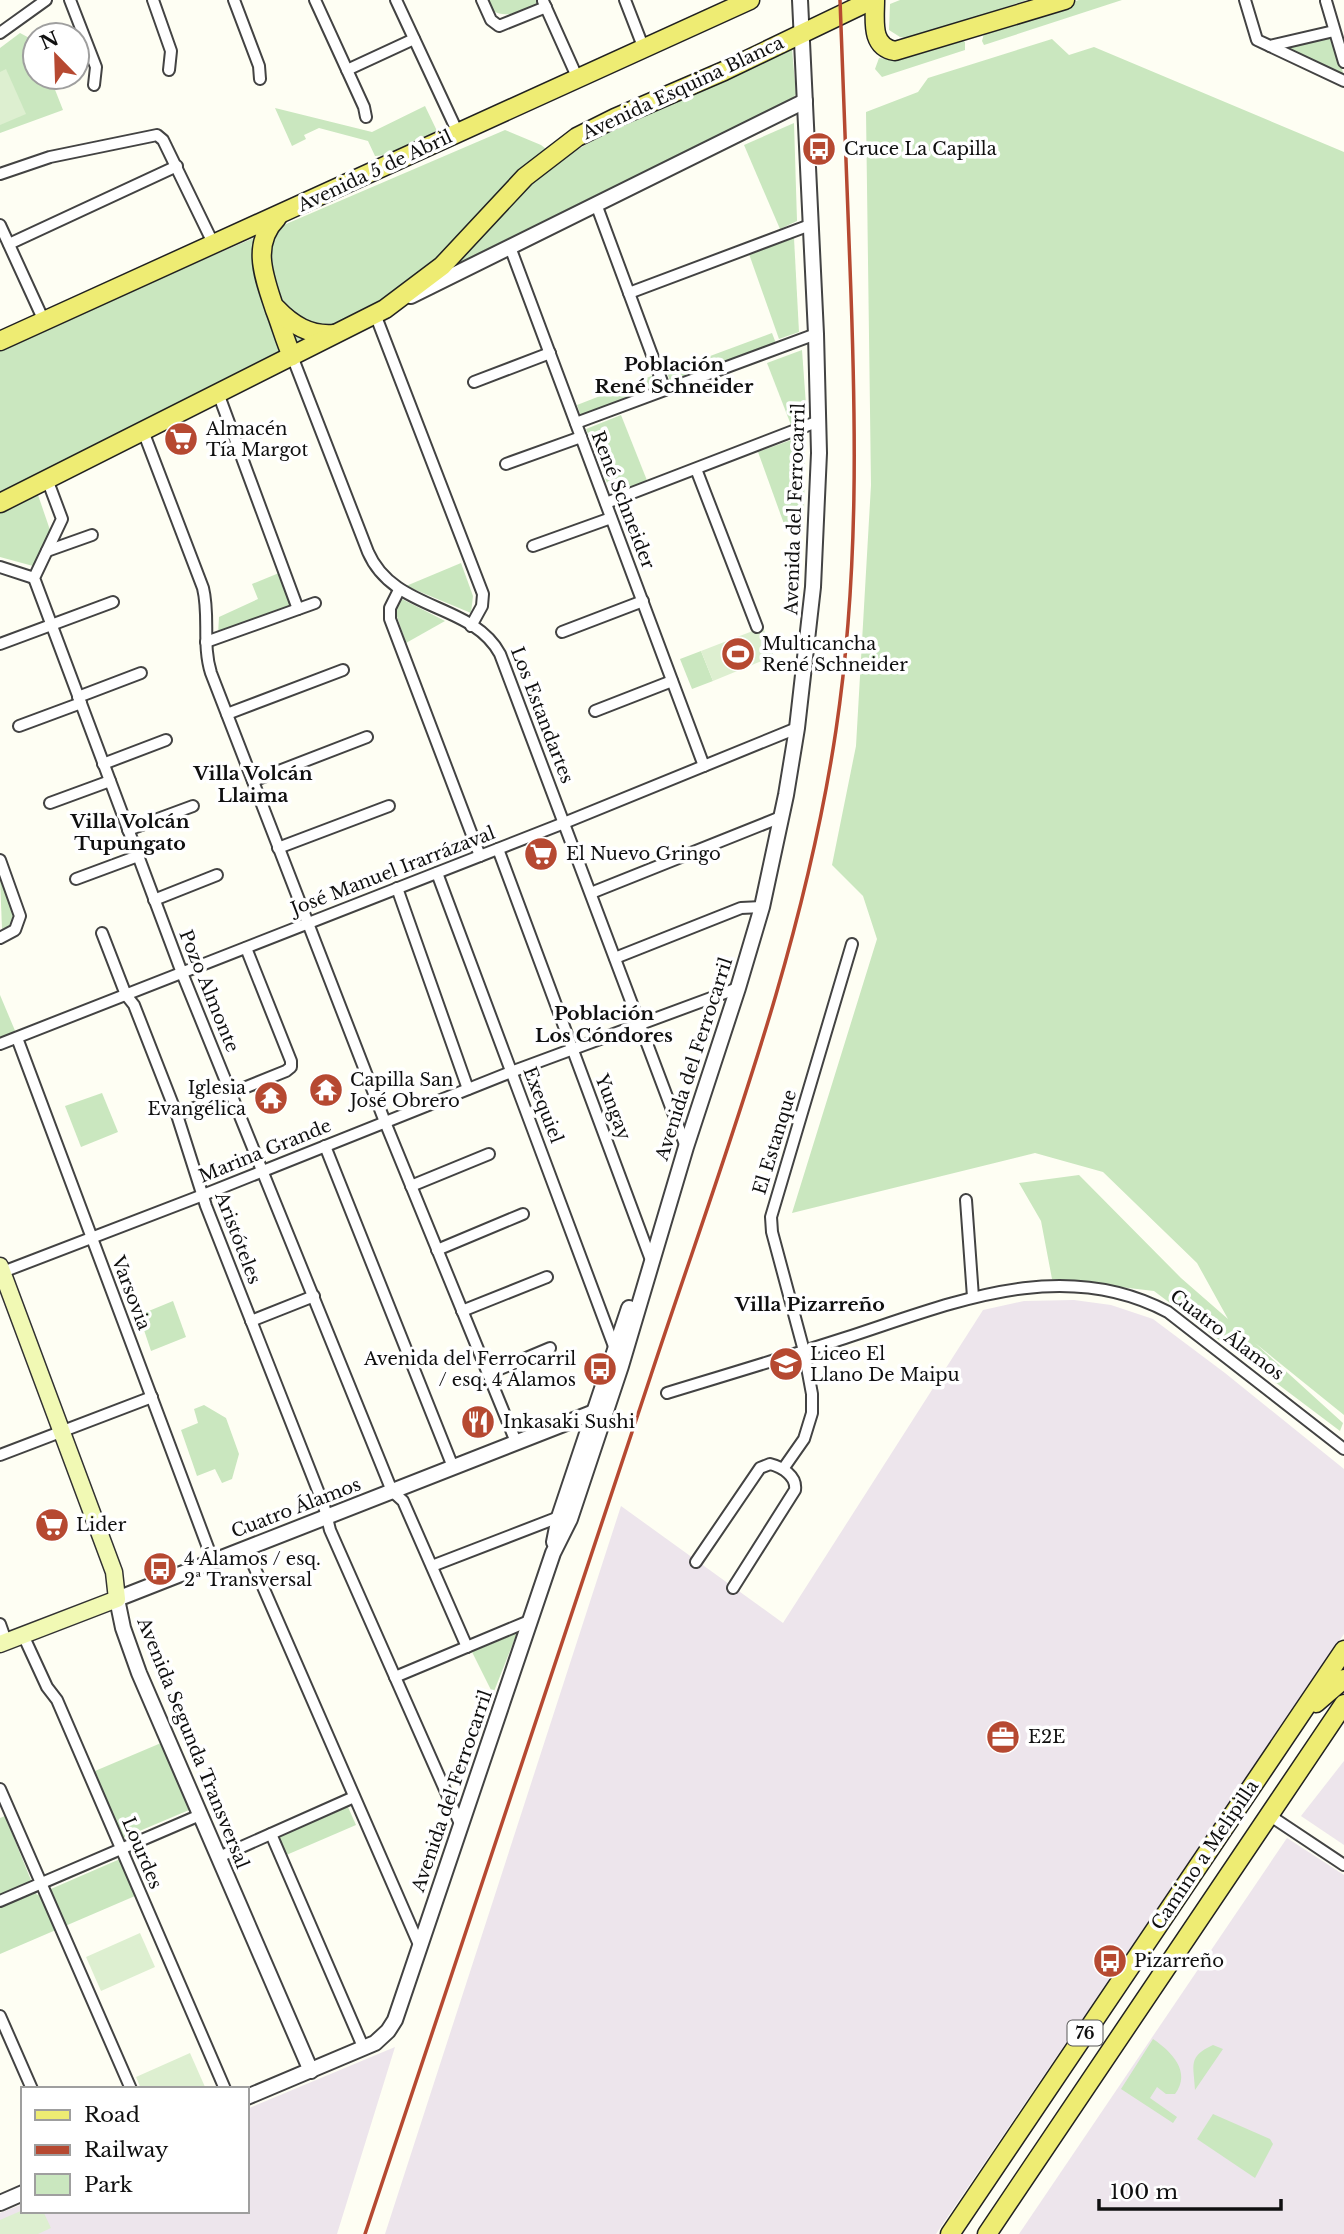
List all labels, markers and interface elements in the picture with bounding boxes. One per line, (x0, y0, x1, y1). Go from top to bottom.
north arrow (21, 21, 91, 91)
text: N (37, 27, 62, 55)
street label: Avenida Esquina Blanca (578, 32, 787, 145)
street label: Avenida 5 de Abril (293, 125, 456, 217)
bus stop icon: Cruce La Capilla (800, 130, 838, 168)
place label: Cruce La Capilla (844, 138, 997, 160)
district label: Población René Schneider (595, 353, 754, 398)
street label: Avenida del Ferrocarril (780, 403, 810, 616)
place label: Almacén Tía Margot (205, 418, 309, 461)
supermarket icon: Almacén Tía Margot (162, 420, 200, 458)
street label: René Schneider (587, 428, 660, 572)
place label: Multicancha René Schneider (762, 633, 908, 676)
sports icon: Multicancha René Schneider (719, 635, 757, 673)
street label: Los Estandartes (506, 644, 578, 786)
district label: Villa Volcán Llaima (193, 762, 313, 807)
district label: Villa Volcán Tupungato (70, 810, 190, 855)
street label: José Manuel Irarrázaval (286, 822, 498, 921)
supermarket icon: El Nuevo Gringo (522, 835, 560, 873)
place label: El Nuevo Gringo (566, 843, 721, 865)
street label: Pozo Almonte (174, 927, 244, 1055)
street label: Avenida del Ferrocarril (650, 955, 737, 1164)
district label: Población Los Cóndores (535, 1002, 673, 1047)
street label: Exequiel (518, 1064, 568, 1146)
place label: Capilla San José Obrero (348, 1069, 460, 1112)
street label: Yungay (590, 1070, 636, 1143)
temple icon: Capilla San José Obrero (307, 1071, 345, 1109)
place label: Iglesia Evangélica (147, 1077, 246, 1120)
temple icon: Iglesia Evangélica (252, 1079, 290, 1117)
street label: El Estanque (749, 1087, 801, 1197)
street label: Marina Grande (196, 1114, 334, 1188)
street label: Aristóteles (210, 1188, 266, 1287)
street label: Varsovia (106, 1252, 155, 1333)
street label: Cuatro Álamos (1166, 1284, 1289, 1385)
district label: Villa Pizarreño (734, 1293, 885, 1316)
place label: Liceo El Llano De Maipu (810, 1343, 960, 1386)
school or university icon: Liceo El Llano De Maipu (767, 1345, 805, 1383)
place label: Avenida del Ferrocarril / esq. 4 Álamos (363, 1348, 576, 1391)
bus stop icon: Avenida del Ferrocarril / esq. 4 Álamos (581, 1350, 619, 1388)
restaurant icon: Inkasaki Sushi (459, 1403, 497, 1441)
place label: Inkasaki Sushi (503, 1411, 635, 1433)
street label: Cuatro Álamos (228, 1472, 364, 1543)
supermarket icon: Lider (33, 1506, 71, 1544)
place label: Lider (76, 1514, 127, 1536)
place label: 4 Álamos / esq. 2ª Transversal (184, 1547, 321, 1591)
bus stop icon: 4 Álamos / esq. 2ª Transversal (141, 1550, 179, 1588)
street label: Avenida Segunda Transversal (132, 1613, 254, 1872)
street label: Avenida del Ferrocarril (407, 1687, 497, 1896)
office icon: E2E (984, 1718, 1022, 1756)
place label: E2E (1028, 1726, 1065, 1748)
street label: Camino a Melipilla (1147, 1776, 1263, 1934)
street label: Lourdes (117, 1814, 167, 1892)
bus stop icon: Pizarreño (1091, 1942, 1129, 1980)
place label: Pizarreño (1134, 1950, 1224, 1972)
road number: 76 (1068, 2021, 1102, 2046)
legend (21, 2087, 248, 2213)
text: Road (84, 2102, 140, 2128)
text: Railway (84, 2137, 169, 2163)
scale bar (1099, 2168, 1281, 2212)
text: Park (84, 2172, 133, 2198)
text: 100 m (1110, 2179, 1178, 2205)

